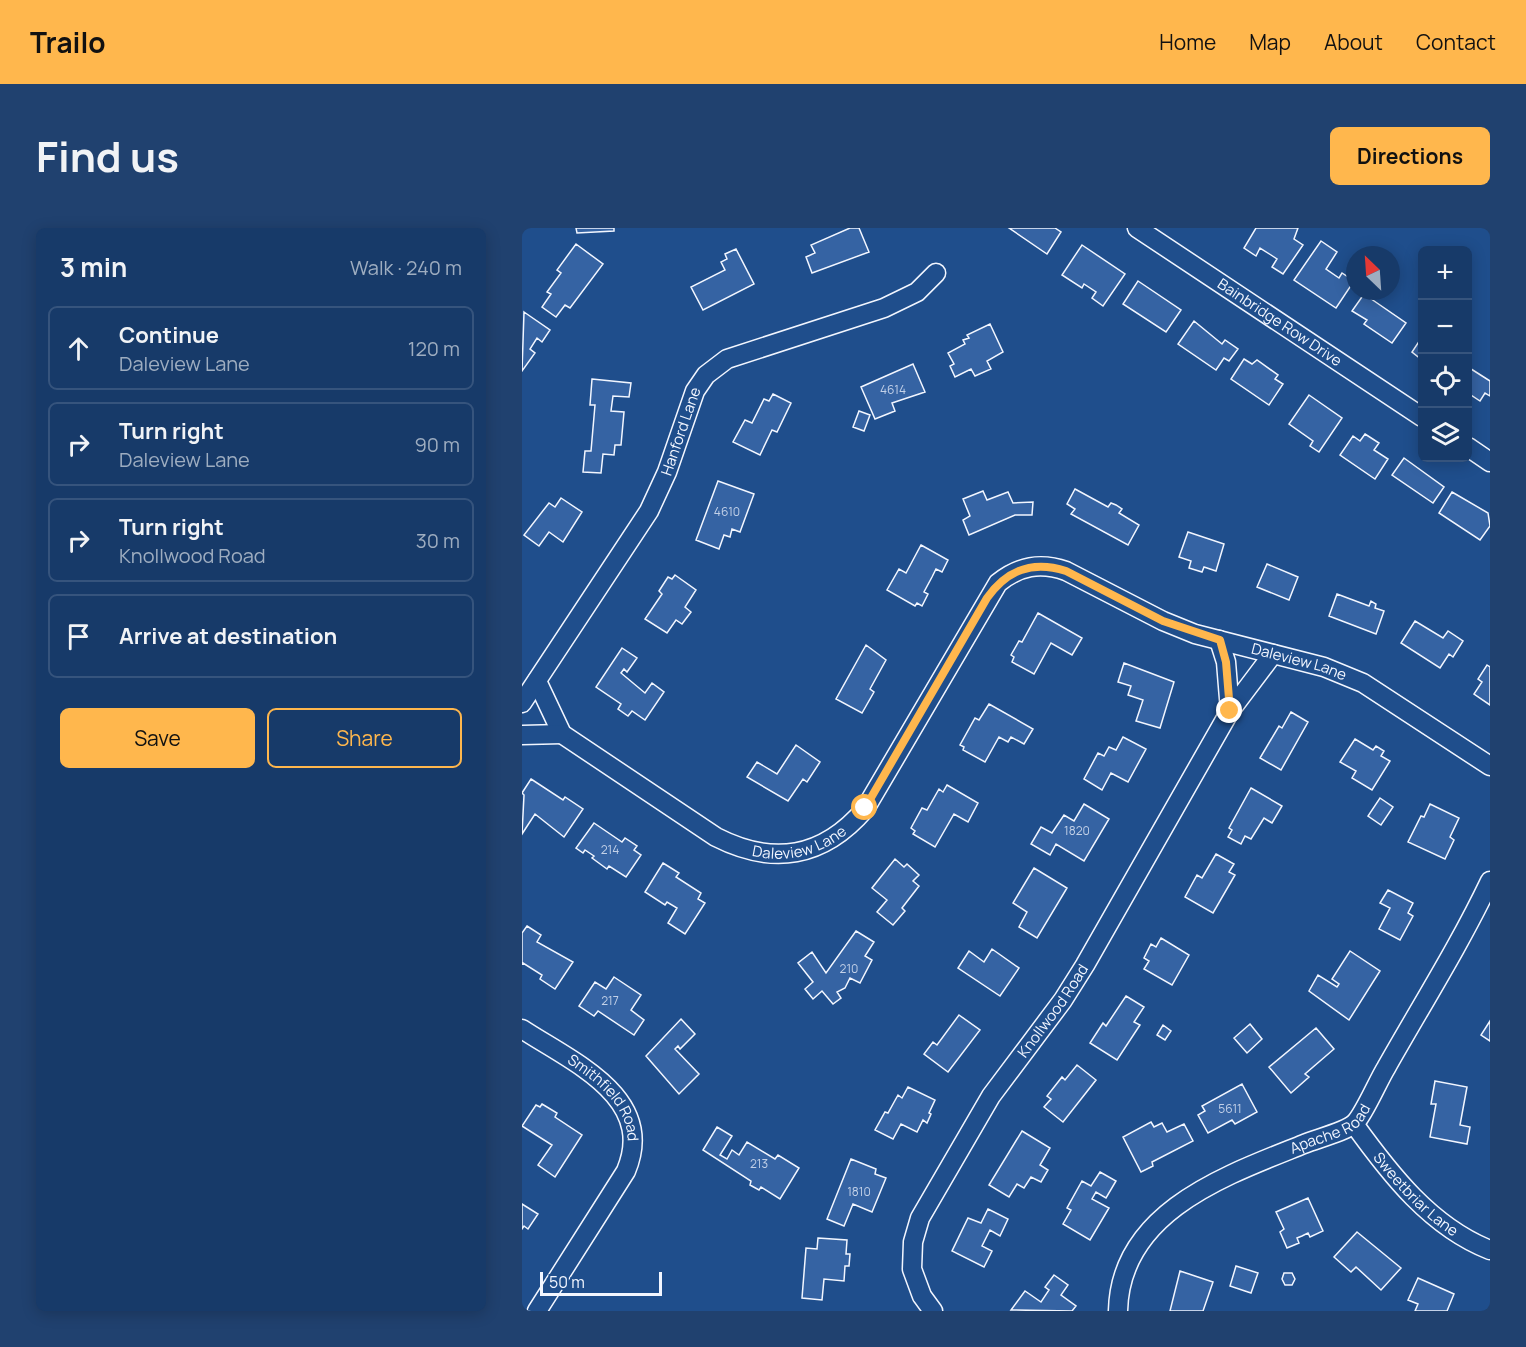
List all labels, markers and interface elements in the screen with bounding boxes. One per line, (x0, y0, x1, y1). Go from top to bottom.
text: Trailo (30, 23, 106, 61)
text: Home (1159, 28, 1216, 56)
text: Map (1249, 28, 1291, 56)
text: About (1324, 28, 1383, 56)
text: Contact (1416, 28, 1496, 56)
text: Find us (36, 127, 179, 185)
button: Directions (1330, 127, 1490, 185)
north arrow (1346, 246, 1400, 300)
map controls (1418, 246, 1472, 462)
button: + (1418, 246, 1472, 300)
text: 3 min (60, 249, 127, 285)
text: Walk · 240 m (350, 254, 462, 281)
street label: Bainbridge Row Drive (1214, 273, 1346, 371)
button: − (1418, 300, 1472, 354)
text: Continue (119, 320, 219, 350)
icon: ahead (62, 332, 95, 365)
text: 120 m (408, 335, 460, 362)
text: Daleview Lane (119, 350, 250, 377)
button: locate (1418, 354, 1472, 408)
house number: 4614 (880, 381, 906, 398)
street label: Hanford Lane (656, 384, 706, 478)
button: layers (1418, 408, 1472, 462)
text: Turn right (119, 416, 224, 446)
icon: right (62, 428, 95, 461)
text: 90 m (414, 431, 460, 458)
text: Daleview Lane (119, 446, 250, 473)
house number: 4610 (714, 503, 740, 520)
text: Turn right (119, 512, 224, 542)
icon: right (62, 524, 95, 557)
text: 30 m (416, 527, 460, 554)
text: Knollwood Road (119, 542, 266, 569)
icon: arrive (62, 620, 95, 653)
text: Arrive at destination (119, 621, 337, 651)
street label: Daleview Lane (1249, 638, 1350, 685)
route end (1216, 697, 1242, 723)
button: Save (60, 708, 255, 768)
button: Share (267, 708, 462, 768)
route start (851, 794, 877, 820)
street label: Daleview Lane (751, 820, 851, 864)
house number: 1820 (1064, 822, 1090, 839)
house number: 214 (601, 841, 619, 858)
house number: 210 (840, 960, 858, 977)
street label: Knollwood Road (1012, 960, 1093, 1062)
house number: 217 (601, 992, 619, 1009)
street label: Smithfield Road (564, 1049, 644, 1142)
house number: 5611 (1218, 1100, 1242, 1117)
street label: Apache Road (1287, 1100, 1375, 1159)
street label: Sweetbriar Lane (1369, 1148, 1463, 1241)
house number: 213 (750, 1155, 768, 1172)
house number: 1810 (847, 1183, 871, 1200)
scale bar (540, 1269, 662, 1296)
text: 50 m (549, 1271, 585, 1293)

